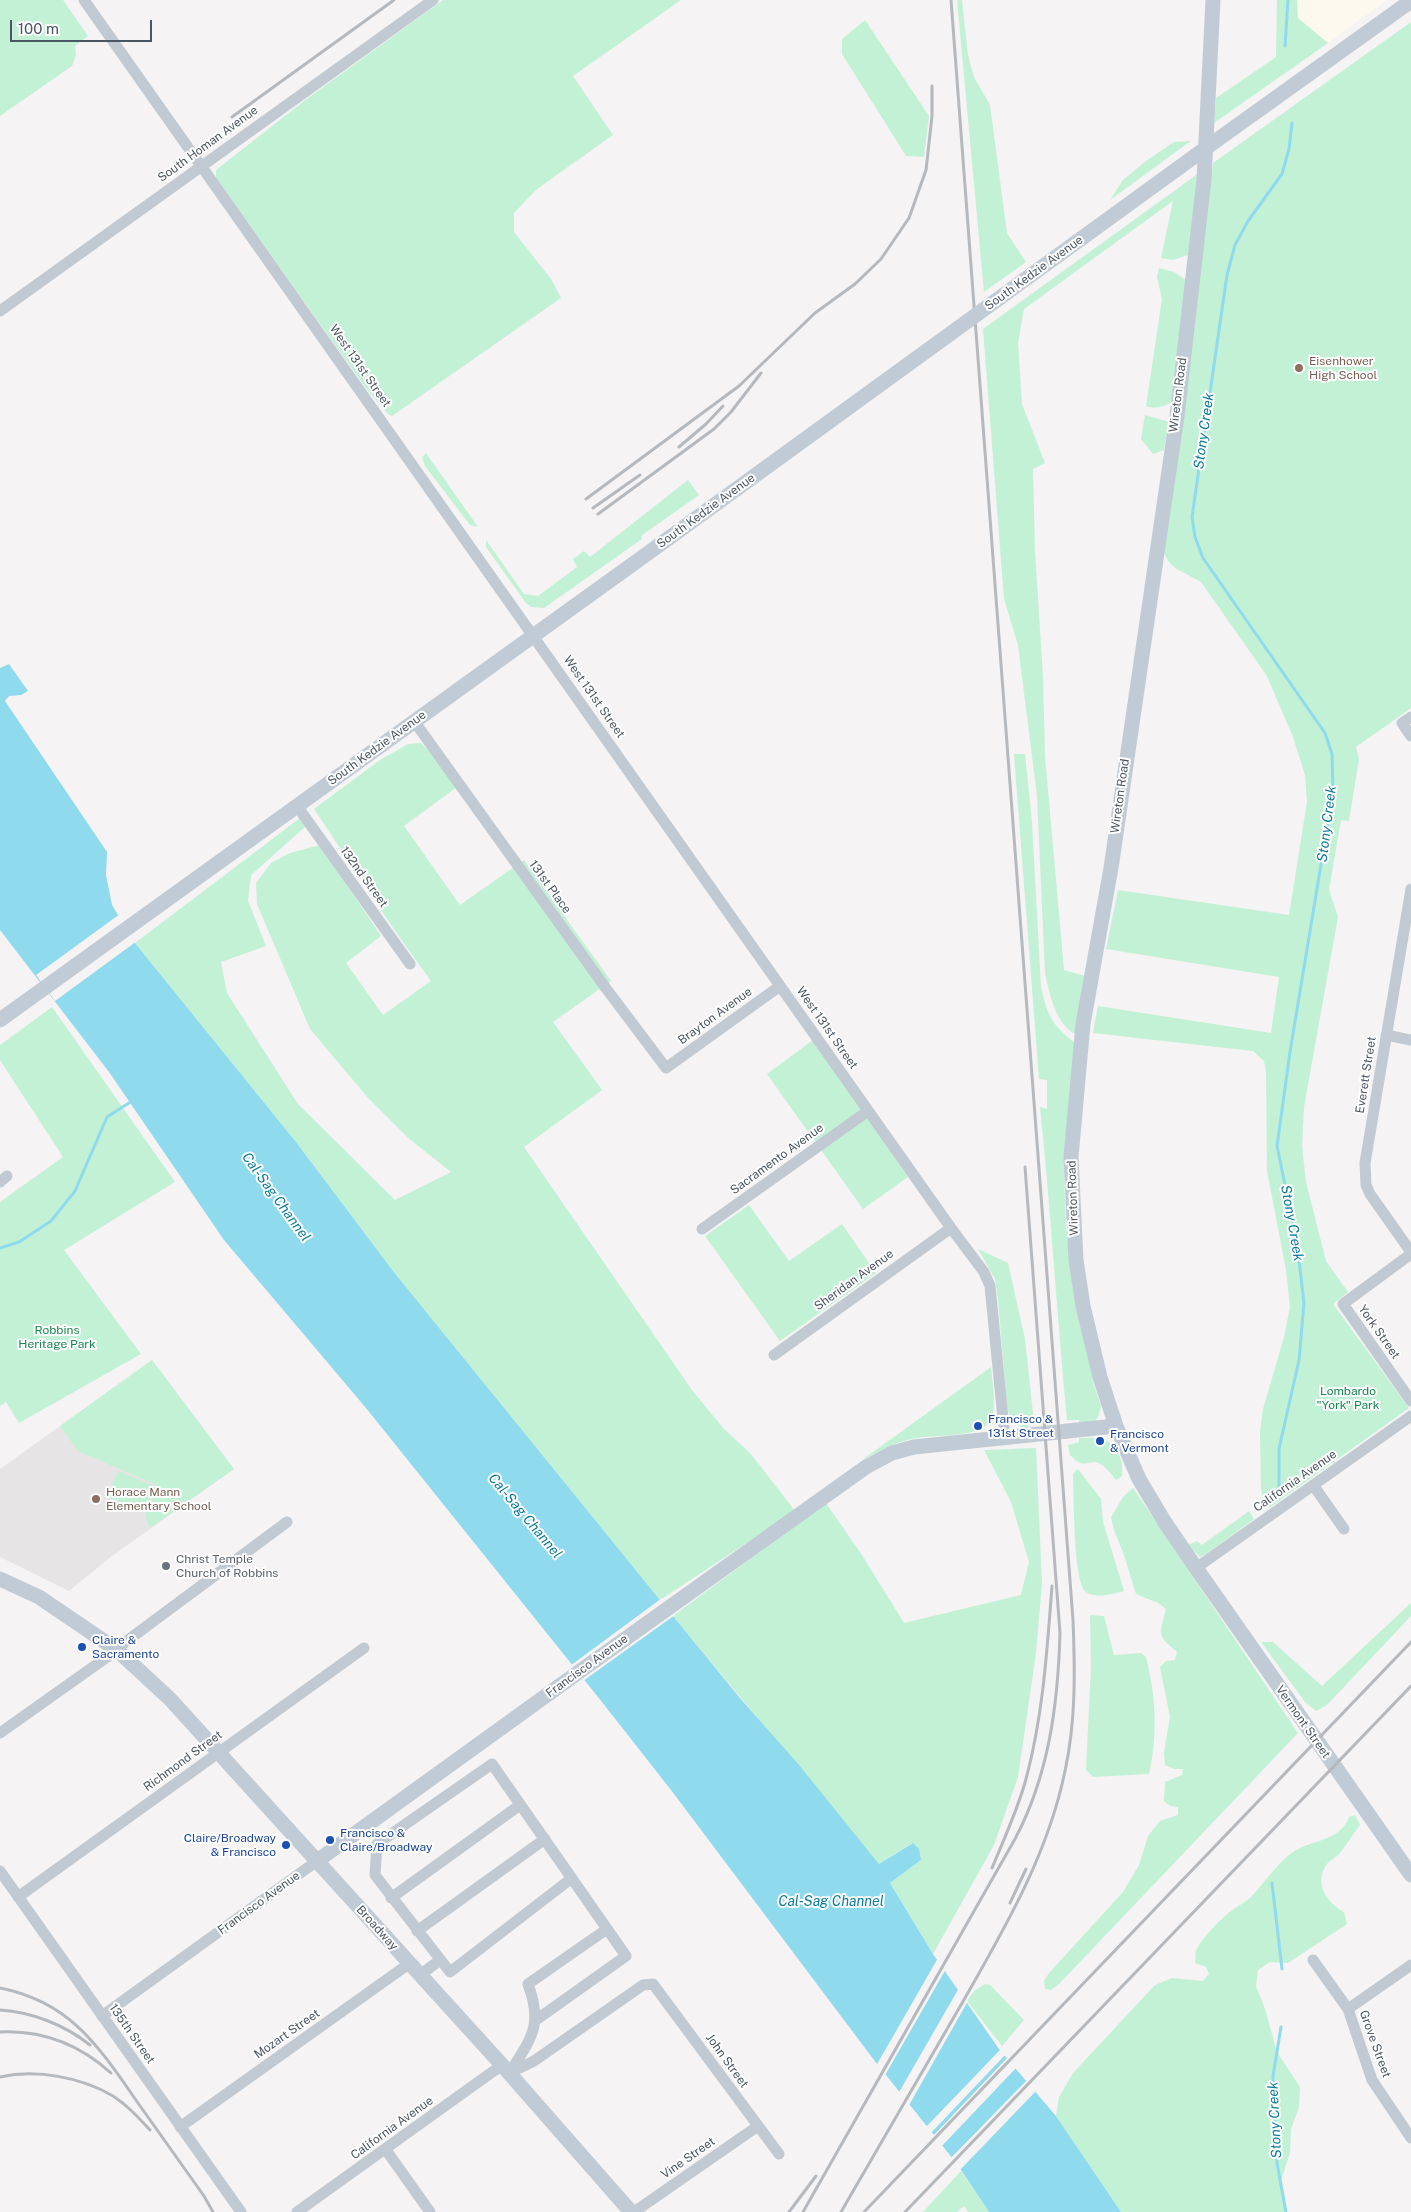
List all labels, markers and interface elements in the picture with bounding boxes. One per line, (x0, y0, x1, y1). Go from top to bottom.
scale bar (12, 10, 155, 42)
text: 100 m (18, 20, 59, 37)
street label: South Homan Avenue (155, 103, 261, 185)
street label: South Kedzie Avenue (982, 233, 1086, 313)
street label: West 131st Street (326, 322, 394, 410)
place label: Eisenhower High School (1309, 354, 1377, 382)
street label: Wireton Road (1166, 357, 1190, 433)
marker: Eisenhower High School (1293, 362, 1305, 374)
water label: Stony Creek (1190, 392, 1218, 470)
street label: South Kedzie Avenue (654, 471, 758, 551)
street label: West 131st Street (560, 653, 628, 741)
street label: South Kedzie Avenue (325, 708, 429, 788)
street label: Wireton Road (1108, 758, 1132, 834)
water label: Stony Creek (1314, 785, 1340, 863)
street label: 132nd Street (337, 844, 391, 910)
street label: 131st Place (526, 858, 574, 916)
street label: Brayton Avenue (675, 984, 755, 1048)
street label: West 131st Street (793, 984, 861, 1072)
street label: Everett Street (1353, 1035, 1379, 1115)
street label: Sacramento Avenue (728, 1120, 826, 1198)
water label: Cal-Sag Channel (238, 1149, 314, 1245)
street label: Wireton Road (1064, 1160, 1082, 1236)
water label: Stony Creek (1277, 1184, 1307, 1262)
street label: Sheridan Avenue (812, 1246, 896, 1314)
street label: York Street (1355, 1302, 1403, 1362)
park label: Robbins Heritage Park (18, 1323, 96, 1351)
park label: Lombardo "York" Park (1317, 1384, 1379, 1412)
place label: Francisco & 131st Street (988, 1412, 1054, 1440)
marker: Francisco & 131st Street (972, 1420, 984, 1432)
place label: Francisco & Vermont (1110, 1427, 1169, 1455)
marker: Francisco & Vermont (1094, 1435, 1106, 1447)
street label: California Avenue (1251, 1447, 1339, 1515)
water label: Cal-Sag Channel (485, 1470, 565, 1562)
place label: Horace Mann Elementary School (106, 1485, 211, 1513)
marker: Horace Mann Elementary School (90, 1493, 102, 1505)
place label: Christ Temple Church of Robbins (176, 1552, 278, 1580)
marker: Christ Temple Church of Robbins (160, 1560, 172, 1572)
street label: Francisco Avenue (543, 1631, 631, 1701)
place label: Claire & Sacramento (92, 1633, 159, 1661)
marker: Claire & Sacramento (76, 1641, 88, 1653)
street label: Vermont Street (1273, 1683, 1333, 1761)
street label: Richmond Street (141, 1728, 225, 1794)
place label: Francisco & Claire/Broadway (340, 1826, 432, 1854)
place label: Claire/Broadway & Francisco (184, 1831, 276, 1859)
marker: Francisco & Claire/Broadway (324, 1834, 336, 1846)
marker: Claire/Broadway & Francisco (280, 1839, 292, 1851)
street label: Francisco Avenue (215, 1868, 303, 1938)
water label: Cal-Sag Channel (778, 1894, 884, 1910)
street label: Broadway (353, 1903, 401, 1953)
street label: 135th Street (106, 2001, 158, 2067)
street label: Mozart Street (251, 2006, 323, 2062)
street label: Grove Street (1356, 2008, 1394, 2080)
street label: John Street (703, 2031, 751, 2091)
water label: Stony Creek (1265, 2081, 1285, 2159)
street label: California Avenue (348, 2093, 436, 2163)
street label: Vine Street (658, 2134, 718, 2182)

